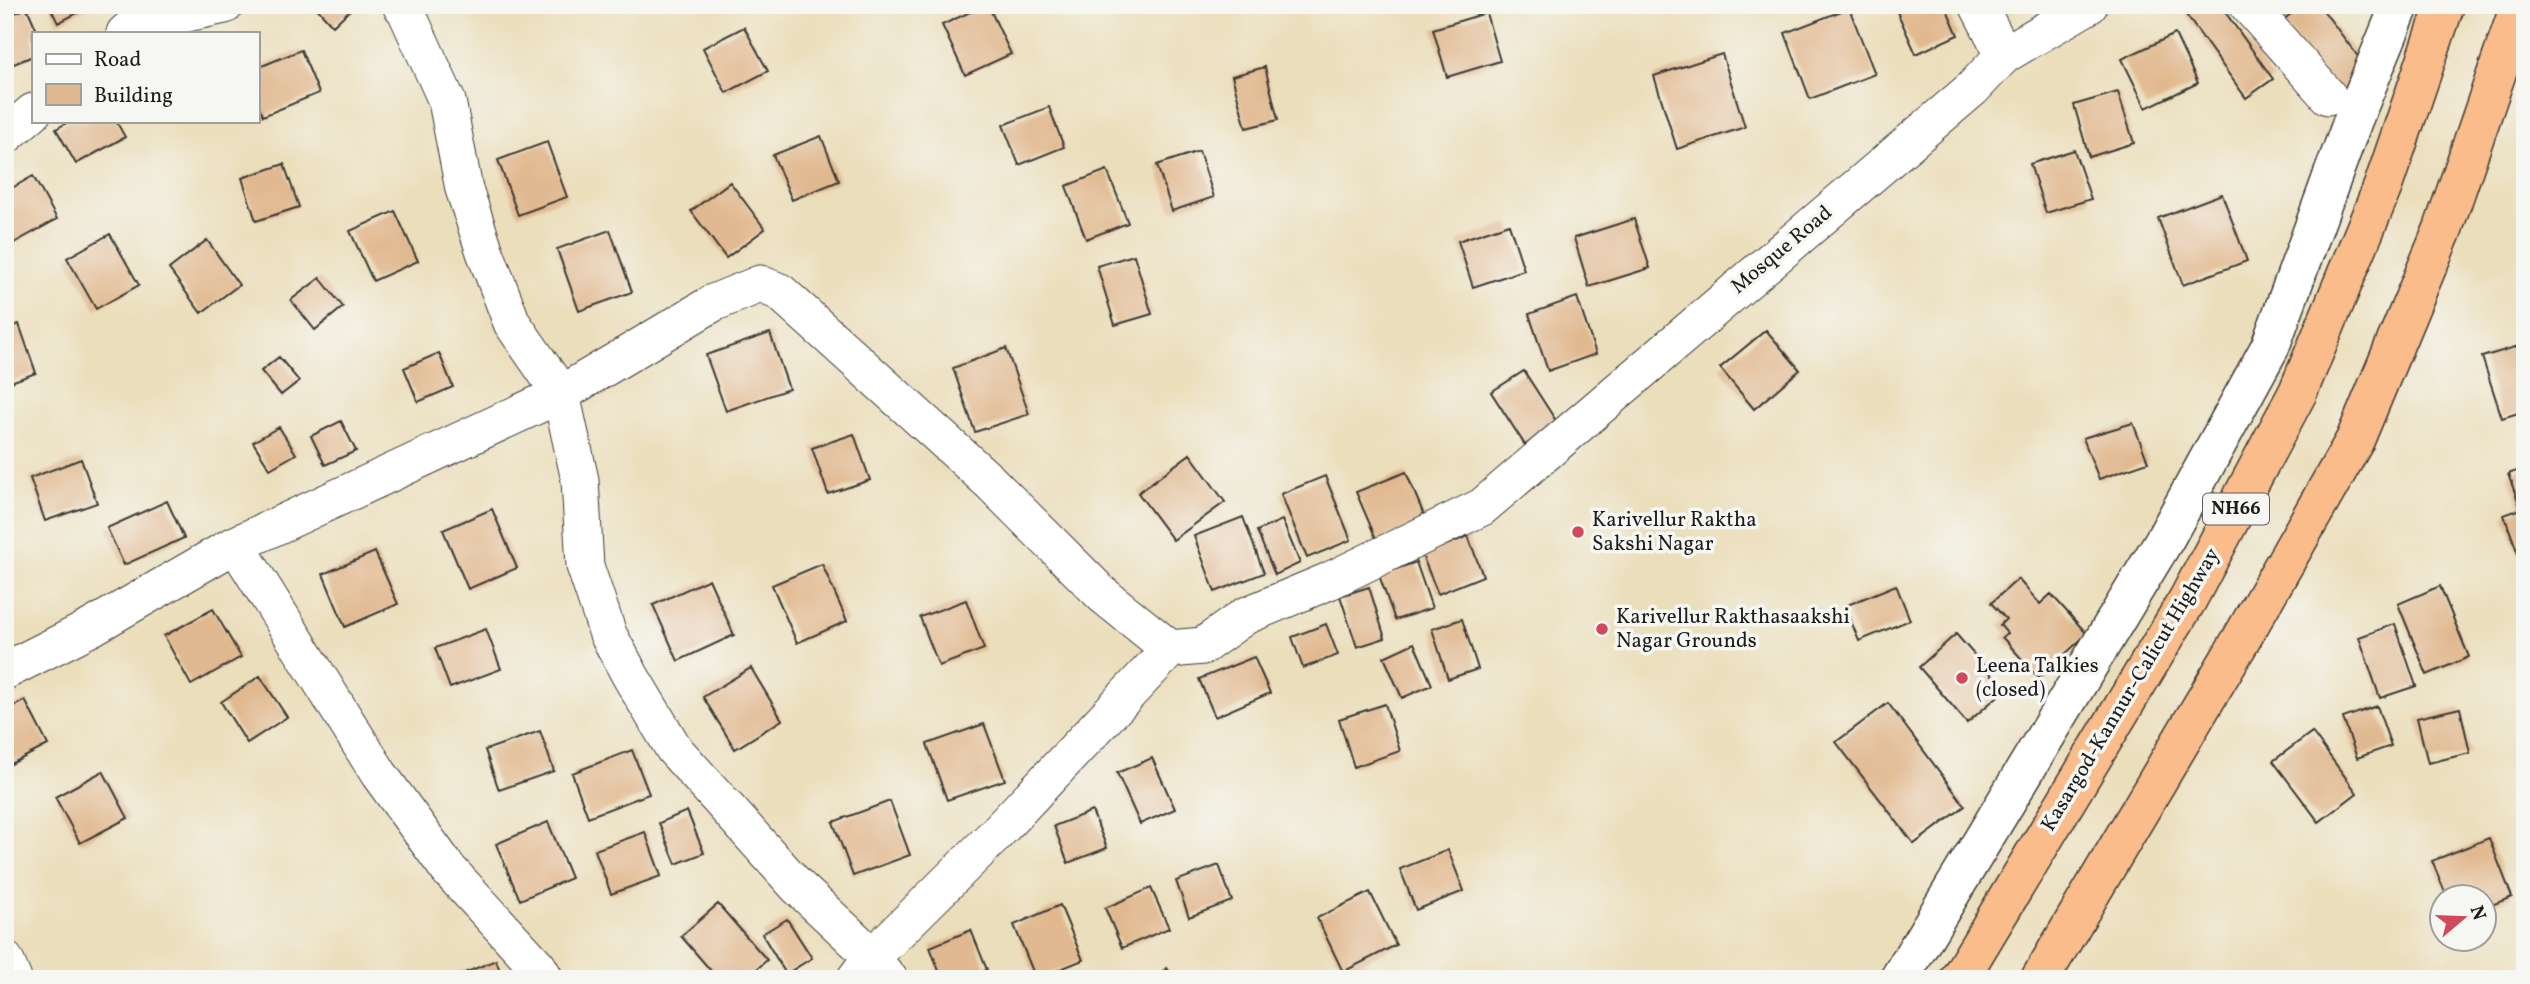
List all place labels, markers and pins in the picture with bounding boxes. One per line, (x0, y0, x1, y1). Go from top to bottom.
place label: Karivellur Raktha Sakshi Nagar (1592, 506, 1757, 559)
marker: Karivellur Raktha Sakshi Nagar (1570, 524, 1586, 540)
place label: Karivellur Rakthasaakshi Nagar Grounds (1616, 603, 1850, 656)
marker: Karivellur Rakthasaakshi Nagar Grounds (1594, 621, 1610, 637)
place label: Leena Talkies (closed) (1976, 652, 2099, 705)
marker: Leena Talkies (closed) (1954, 670, 1970, 686)

